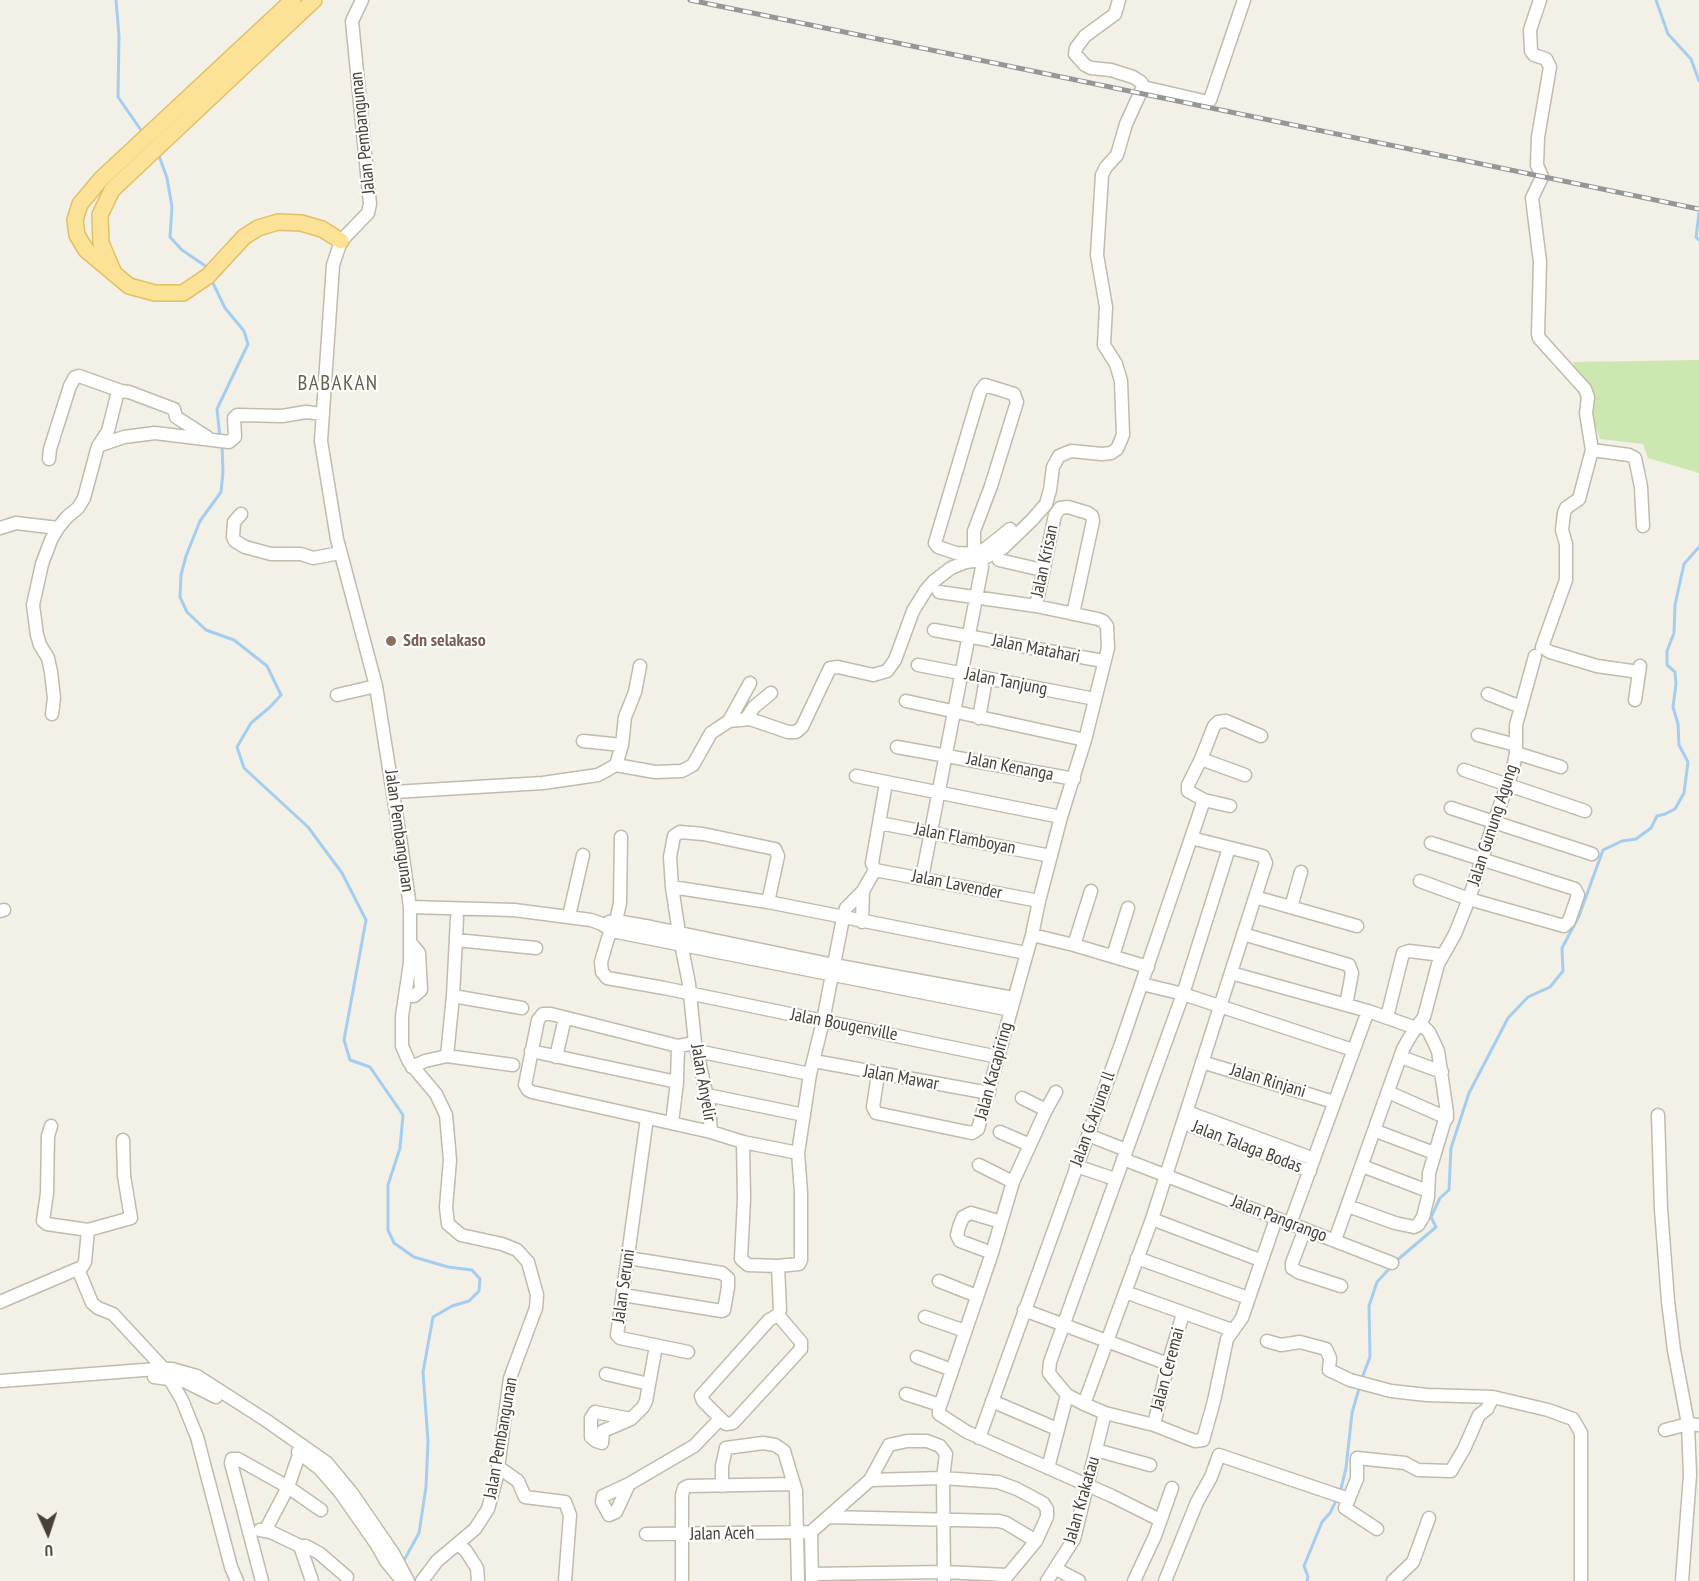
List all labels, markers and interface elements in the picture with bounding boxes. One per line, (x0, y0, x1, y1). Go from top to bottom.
street label: Jalan Pembangunan (346, 71, 380, 195)
district label: BABAKAN (297, 371, 379, 397)
street label: Jalan Krisan (1027, 523, 1063, 599)
place label: Sdn selakaso (403, 630, 486, 652)
street label: Jalan Matahari (990, 630, 1082, 668)
marker: Sdn selakaso (384, 634, 398, 648)
street label: Jalan Tanjung (963, 663, 1049, 701)
street label: Jalan Kenanga (965, 748, 1055, 786)
street label: Jalan Gunung Agung (1463, 762, 1523, 888)
street label: Jalan Pembangunan (380, 769, 418, 893)
street label: Jalan Flamboyan (913, 819, 1017, 859)
street label: Jalan Lavender (910, 866, 1004, 904)
street label: Jalan Bougenville (789, 1004, 899, 1046)
street label: Jalan Kacapiring (971, 1020, 1017, 1122)
street label: Jalan Anyelir (686, 1043, 720, 1123)
street label: Jalan Rinjani (1228, 1059, 1308, 1103)
street label: Jalan Mawar (862, 1061, 940, 1095)
street label: Jalan G.Arjuna ll (1066, 1069, 1120, 1169)
street label: Jalan Talaga Bodas (1189, 1116, 1305, 1178)
street label: Jalan Pangrango (1228, 1191, 1330, 1247)
street label: Jalan Seruni (608, 1248, 640, 1324)
street label: Jalan Ceremai (1147, 1325, 1189, 1413)
street label: Jalan Pembangunan (480, 1376, 522, 1500)
street label: Jalan Krakatau (1059, 1454, 1105, 1546)
north arrow (18, 1503, 78, 1563)
street label: Jalan Aceh (690, 1523, 754, 1545)
text: U (44, 1541, 54, 1561)

